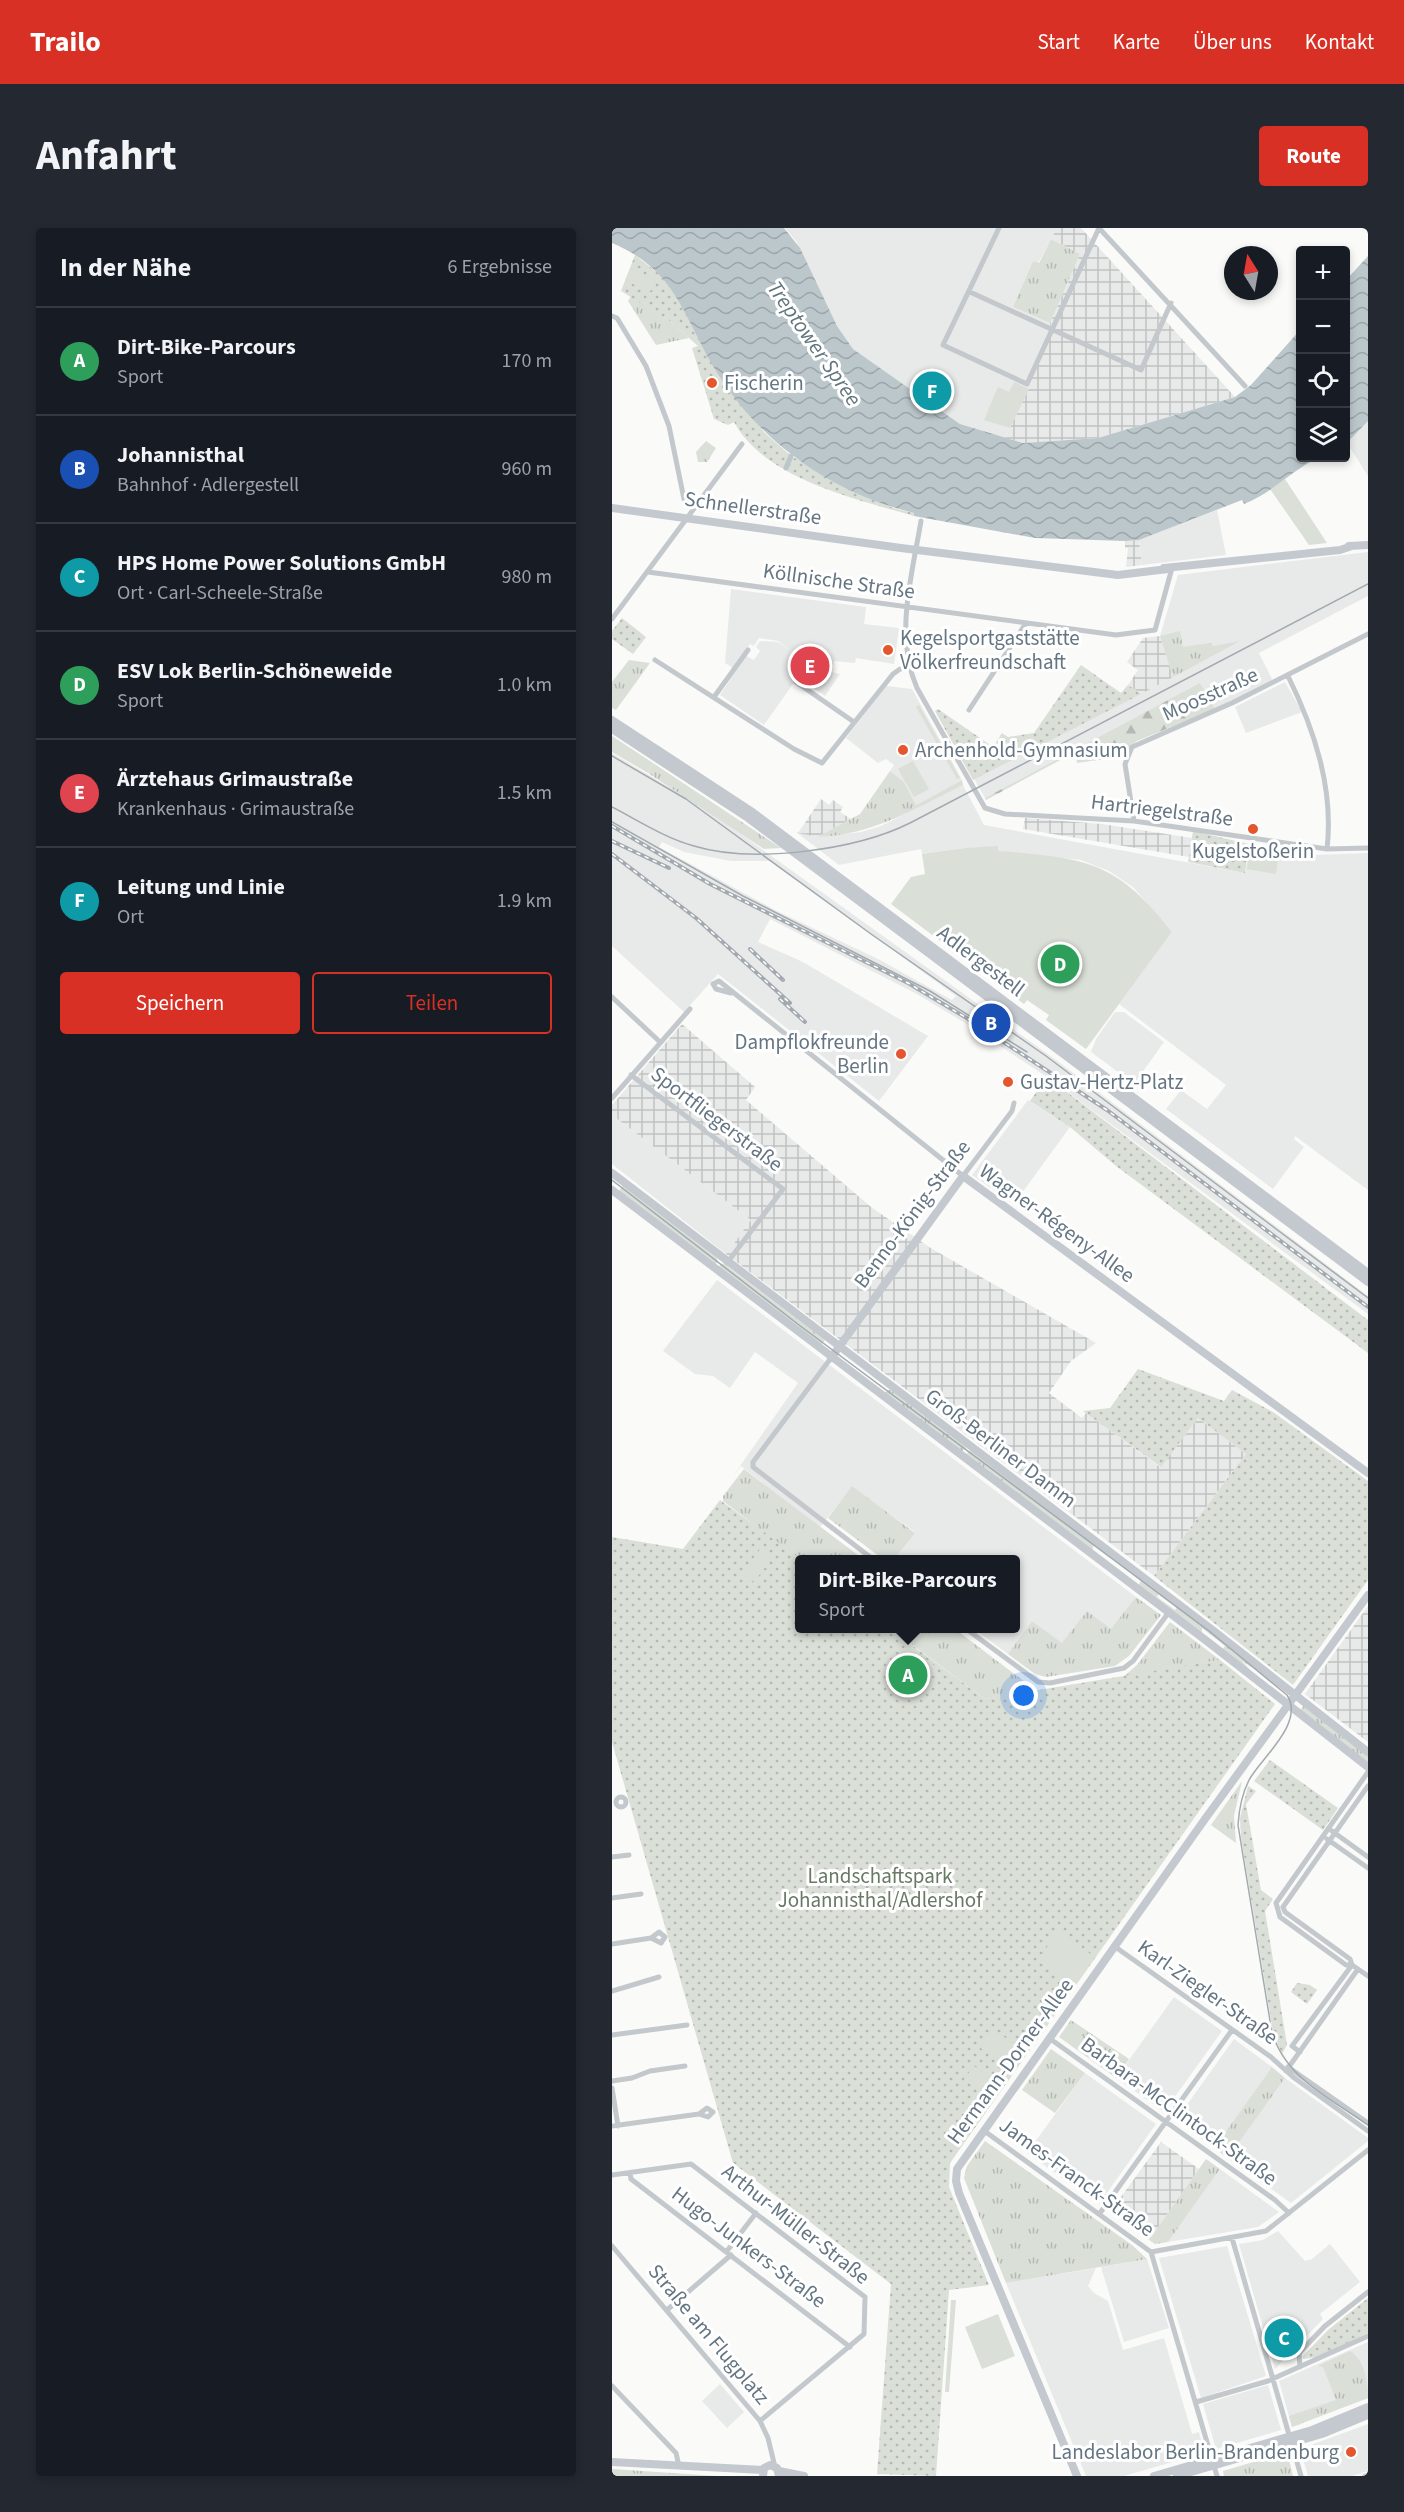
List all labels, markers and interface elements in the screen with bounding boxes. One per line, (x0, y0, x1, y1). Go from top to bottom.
text: Trailo (30, 22, 101, 62)
text: Start (1037, 27, 1080, 57)
text: Karte (1113, 27, 1160, 57)
text: Über uns (1193, 27, 1272, 57)
text: Kontakt (1305, 27, 1374, 57)
text: Anfahrt (36, 126, 177, 186)
button: Route (1259, 126, 1368, 186)
north arrow (1224, 246, 1278, 300)
map controls (1296, 246, 1350, 462)
button: + (1296, 246, 1350, 300)
text: In der Nähe (60, 249, 191, 286)
text: 6 Ergebnisse (447, 253, 552, 281)
water label: Treptower Spree (759, 274, 869, 413)
button: − (1296, 300, 1350, 354)
text: Dirt-Bike-Parcours (117, 331, 296, 363)
text: A (74, 347, 85, 375)
text: 170 m (502, 347, 552, 375)
button: locate (1296, 354, 1350, 408)
text: Sport (117, 363, 163, 391)
place label: Fischerin (724, 368, 804, 398)
pin: F (912, 368, 952, 414)
marker: Fischerin (705, 376, 719, 390)
button: layers (1296, 408, 1350, 462)
text: Johannisthal (117, 439, 244, 471)
text: B (73, 455, 86, 483)
text: 960 m (502, 455, 552, 483)
text: Bahnhof · Adlergestell (117, 471, 299, 499)
street label: Schnellerstraße (683, 484, 823, 532)
text: HPS Home Power Solutions GmbH (117, 547, 446, 579)
street label: Köllnische Straße (761, 556, 917, 606)
text: C (74, 563, 85, 591)
text: 980 m (502, 563, 552, 591)
text: Ort · Carl-Scheele-Straße (117, 579, 323, 607)
place label: Kegelsportgaststätte Völkerfreundschaft (900, 623, 1080, 677)
marker: Kegelsportgaststätte Völkerfreundschaft (881, 643, 895, 657)
pin: E (790, 644, 830, 688)
text: ESV Lok Berlin-Schöneweide (117, 655, 392, 687)
street label: Moosstraße (1157, 660, 1263, 728)
text: D (73, 671, 86, 699)
text: 1.0 km (497, 671, 552, 699)
text: Sport (117, 687, 163, 715)
place label: Archenhold-Gymnasium (915, 735, 1128, 765)
marker: Archenhold-Gymnasium (896, 743, 910, 757)
text: Ärztehaus Grimaustraße (117, 763, 353, 795)
text: E (74, 779, 85, 807)
text: 1.5 km (497, 779, 552, 807)
street label: Hartriegelstraße (1089, 786, 1235, 834)
text: Krankenhaus · Grimaustraße (117, 795, 354, 823)
marker: Kugelstoßerin (1246, 822, 1260, 836)
place label: Kugelstoßerin (1192, 836, 1314, 866)
text: Leitung und Linie (117, 871, 285, 903)
text: F (74, 887, 85, 915)
text: 1.9 km (497, 887, 552, 915)
text: Ort (117, 903, 144, 931)
street label: Adlergestell (931, 918, 1031, 1004)
pin: D (1040, 942, 1080, 986)
button: Speichern (60, 972, 300, 1034)
button: Teilen (312, 972, 552, 1034)
pin: B (972, 1000, 1010, 1046)
place label: Dampflokfreunde Berlin (735, 1027, 889, 1081)
marker: Dampflokfreunde Berlin (894, 1047, 908, 1061)
street label: Sportfliegerstraße (645, 1059, 789, 1179)
place label: Gustav-Hertz-Platz (1020, 1067, 1183, 1097)
marker: Gustav-Hertz-Platz (1001, 1075, 1015, 1089)
street label: Benno-König-Straße (846, 1134, 978, 1294)
street label: Wagner-Régeny-Allee (973, 1156, 1141, 1290)
street label: Groß-Berliner Damm (919, 1381, 1083, 1515)
popup (795, 1555, 1020, 1633)
text: Dirt-Bike-Parcours (818, 1564, 997, 1596)
text: Sport (818, 1596, 864, 1624)
pin: A (888, 1652, 928, 1698)
your location (1009, 1681, 1038, 1710)
park label: Landschaftspark Johannisthal/Adlershof (778, 1861, 983, 1915)
street label: Karl-Ziegler-Straße (1132, 1932, 1284, 2052)
street label: Hermann-Dorner-Allee (939, 1972, 1081, 2150)
street label: Barbara-McClintock-Straße (1075, 2030, 1283, 2192)
street label: James-Franck-Straße (993, 2110, 1161, 2244)
street label: Arthur-Müller-Straße (716, 2157, 876, 2291)
street label: Hugo-Junkers-Straße (665, 2179, 833, 2315)
street label: Straße am Flugplatz (641, 2257, 777, 2411)
pin: C (1264, 2316, 1304, 2360)
place label: Landeslabor Berlin-Brandenburg (1051, 2437, 1339, 2467)
marker: Landeslabor Berlin-Brandenburg (1344, 2445, 1358, 2459)

